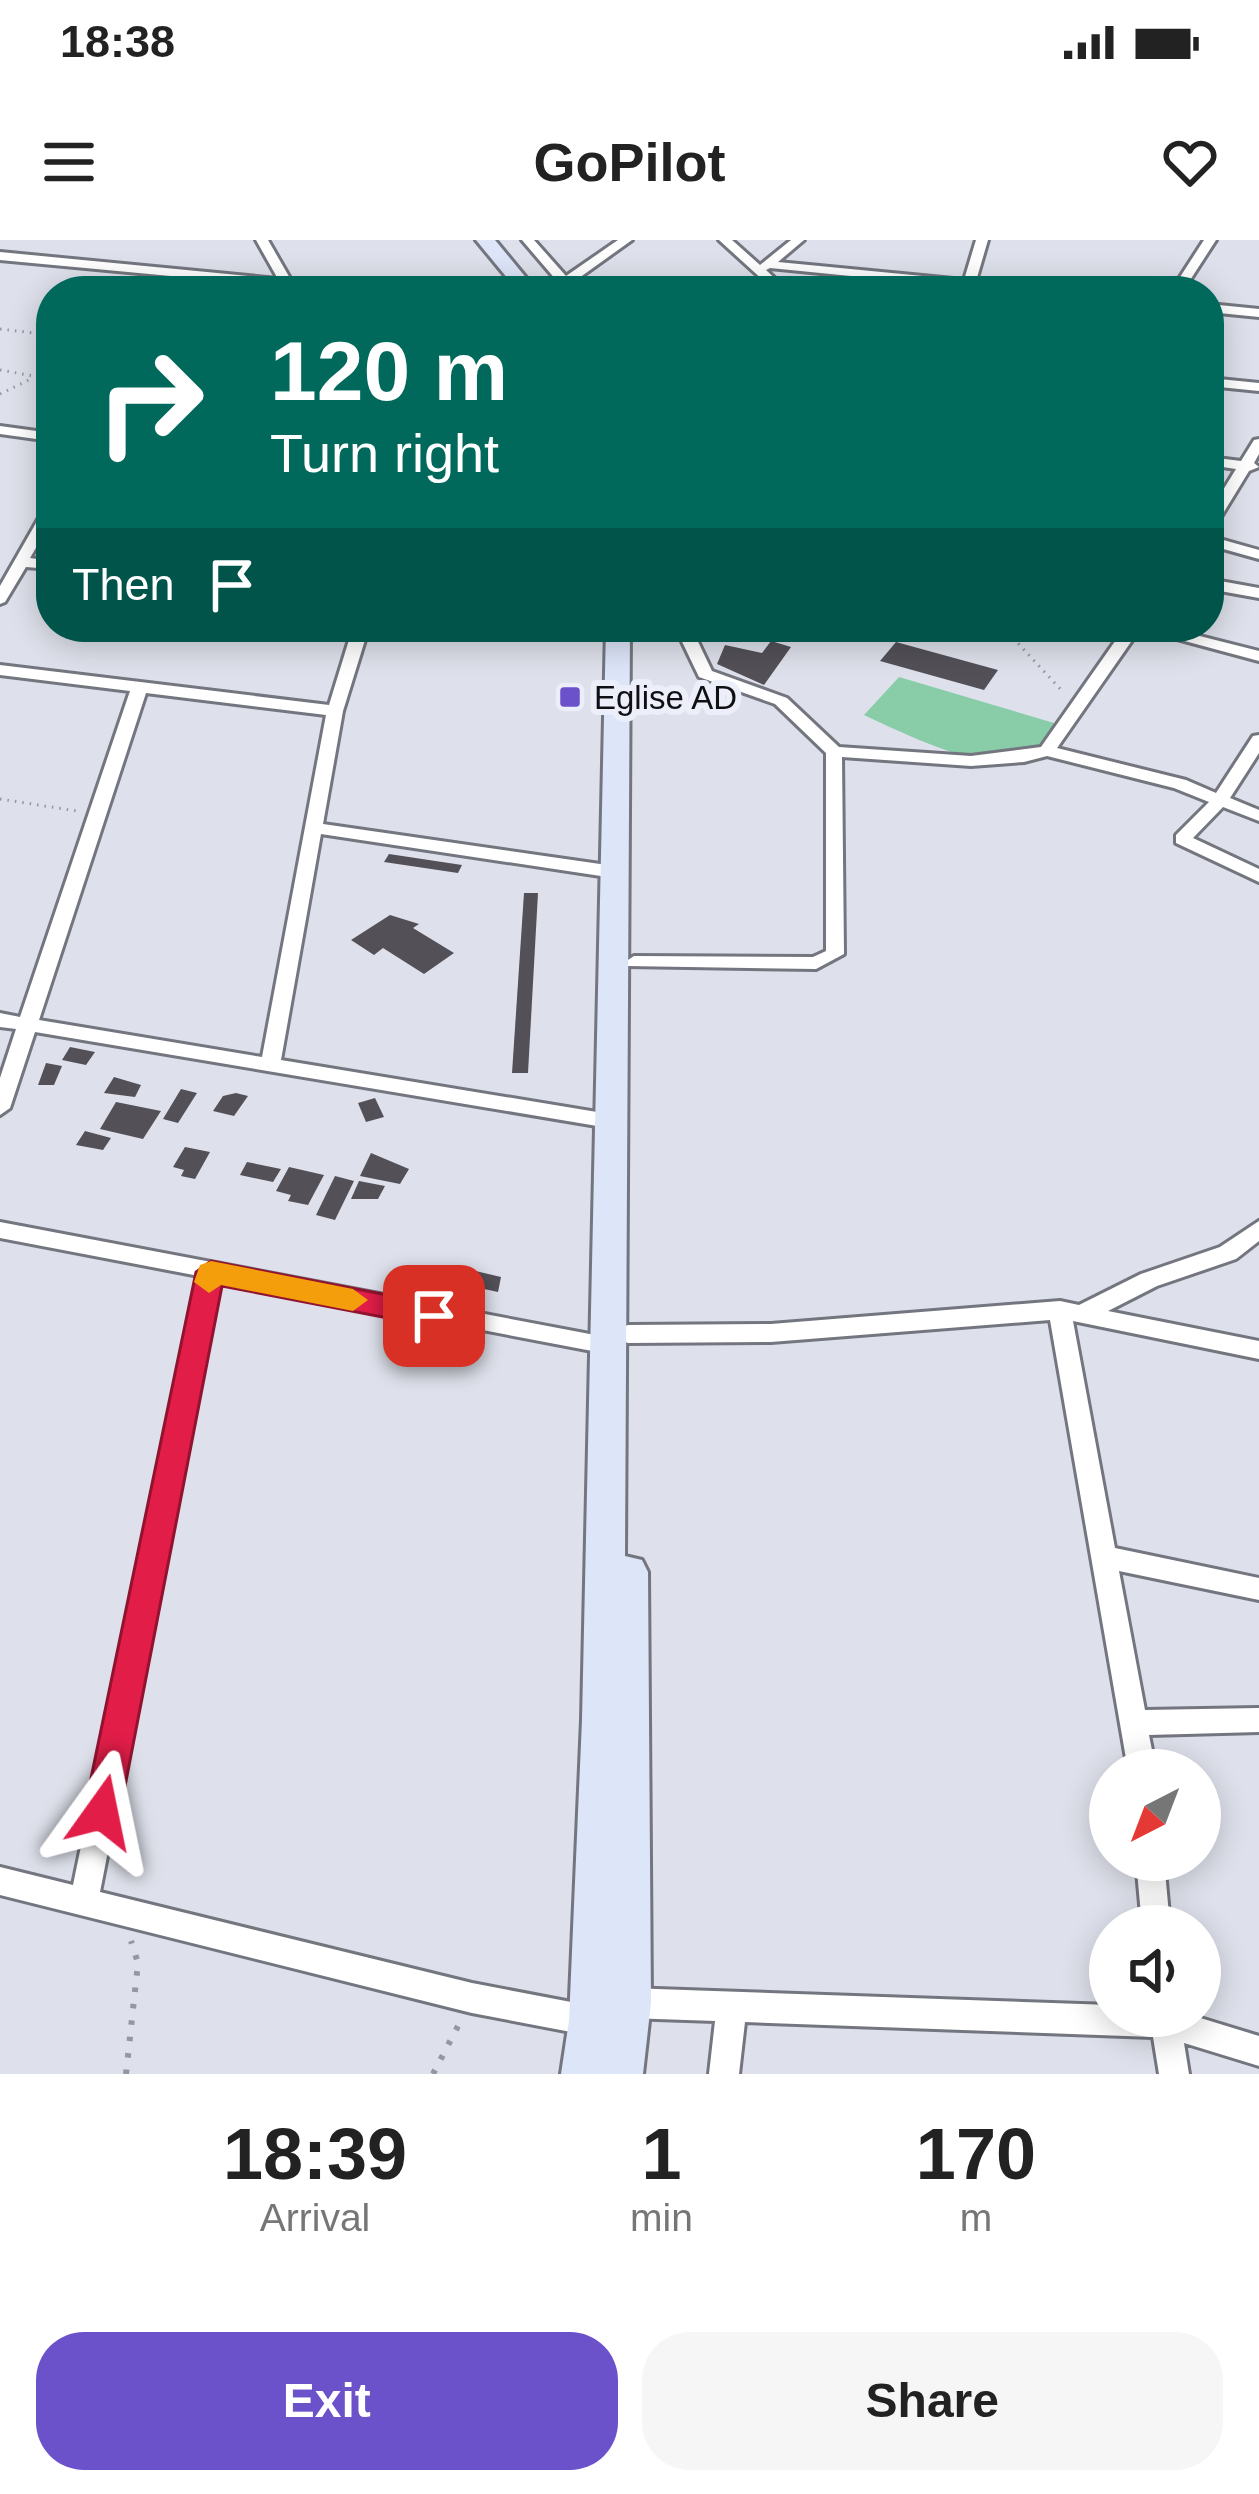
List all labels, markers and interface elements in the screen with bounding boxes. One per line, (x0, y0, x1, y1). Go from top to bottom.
text: 18:38 (60, 16, 175, 67)
icon: menu (36, 129, 102, 195)
icon: heart (1157, 129, 1223, 195)
text: GoPilot (534, 132, 725, 192)
icon: right (72, 324, 228, 480)
text: 120 m (270, 324, 508, 418)
text: Turn right (270, 423, 499, 483)
icon: arrive (199, 552, 265, 618)
text: Then (72, 559, 175, 610)
place label: Eglise AD (594, 679, 737, 716)
marker: Eglise AD (557, 684, 583, 710)
pin (383, 1265, 485, 1367)
icon: arrive (401, 1283, 467, 1349)
position arrow (39, 1749, 165, 1875)
north arrow (1089, 1749, 1221, 1881)
map controls (1089, 1749, 1221, 2037)
button: sound (1089, 1905, 1221, 2037)
text: 18:39 (223, 2114, 407, 2194)
text: 1 (641, 2114, 682, 2194)
text: 170 (916, 2114, 1036, 2194)
text: Arrival (260, 2196, 370, 2239)
text: min (630, 2196, 693, 2239)
text: m (960, 2196, 992, 2239)
button: Exit (36, 2332, 618, 2470)
button: Share (642, 2332, 1223, 2470)

